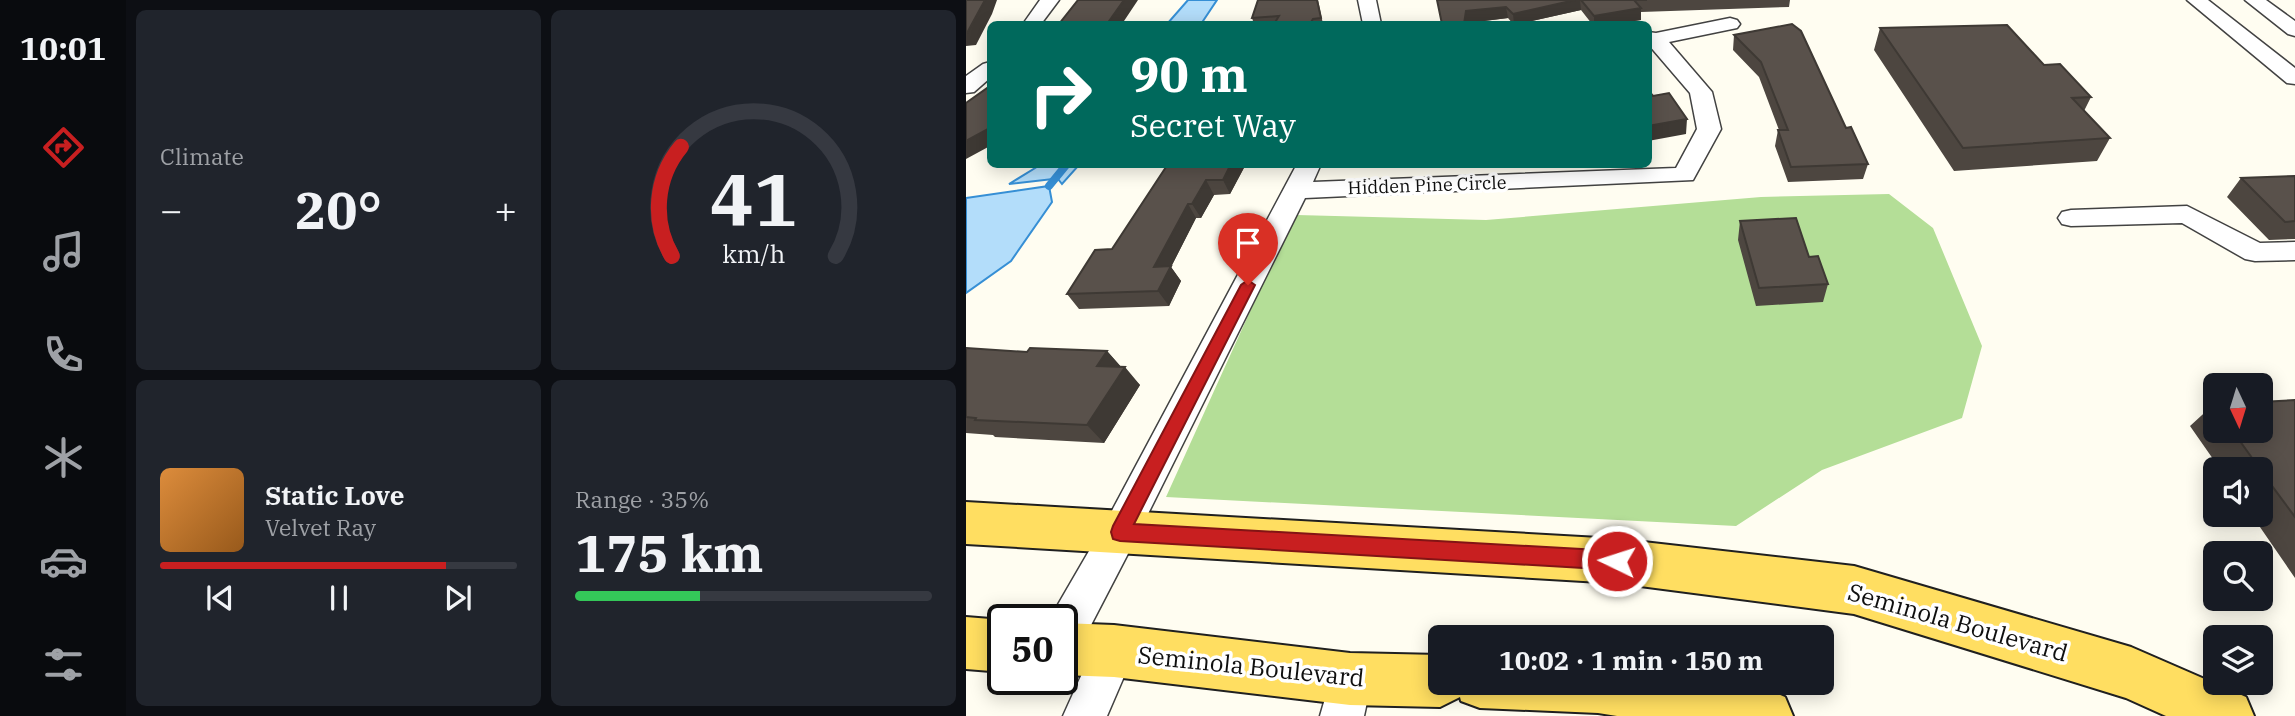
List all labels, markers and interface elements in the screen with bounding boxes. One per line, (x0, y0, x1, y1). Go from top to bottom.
text: 10:01 (20, 27, 106, 69)
text: 90 m (1130, 42, 1248, 105)
icon: right (1015, 49, 1106, 140)
text: Secret Way (1130, 104, 1296, 146)
icon: directions (39, 123, 88, 172)
text: Climate (160, 141, 244, 171)
text: 41 (710, 151, 797, 246)
street label: Hidden Pine Circle (1347, 171, 1507, 199)
text: 20° (295, 176, 382, 243)
text: − (160, 185, 183, 234)
text: + (494, 185, 517, 234)
pin (1218, 213, 1278, 285)
icon: arrive (1229, 224, 1267, 262)
icon: music (39, 227, 88, 276)
text: km/h (722, 237, 785, 270)
icon: phone (39, 330, 88, 379)
north arrow (2203, 373, 2273, 443)
map controls (2203, 373, 2273, 695)
icon: climate (39, 433, 88, 482)
button: sound (2203, 457, 2273, 527)
text: Static Love (265, 478, 404, 512)
text: Range · 35% (575, 484, 709, 514)
text: Velvet Ray (265, 512, 376, 542)
text: 175 km (575, 519, 764, 586)
position arrow (1580, 524, 1654, 598)
icon: car (39, 537, 88, 586)
button: search (2203, 541, 2273, 611)
street label: Seminola Boulevard (1844, 575, 2072, 669)
icon: previous (201, 579, 239, 617)
icon: pause (320, 579, 358, 617)
icon: next (439, 579, 477, 617)
speed limit sign: 50 (987, 604, 1078, 695)
button: layers (2203, 625, 2273, 695)
street label: Seminola Boulevard (1136, 638, 1366, 694)
icon: filters (39, 640, 88, 689)
text: 10:02 · 1 min · 150 m (1499, 643, 1763, 677)

